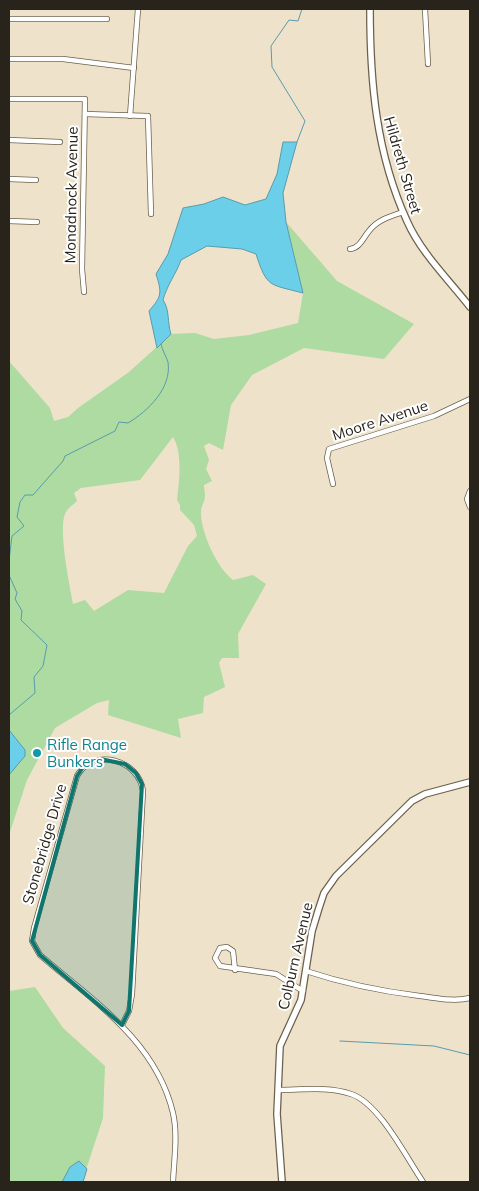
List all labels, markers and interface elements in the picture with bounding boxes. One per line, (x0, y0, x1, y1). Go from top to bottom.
street label: Hildreth Street (380, 114, 426, 216)
street label: Monadnock Avenue (60, 126, 82, 264)
street label: Moore Avenue (330, 396, 430, 444)
place label: Rifle Range Bunkers (47, 735, 127, 771)
marker: Rifle Range Bunkers (31, 747, 43, 759)
street label: Stonebridge Drive (18, 782, 70, 906)
street label: Colburn Avenue (273, 900, 317, 1012)

